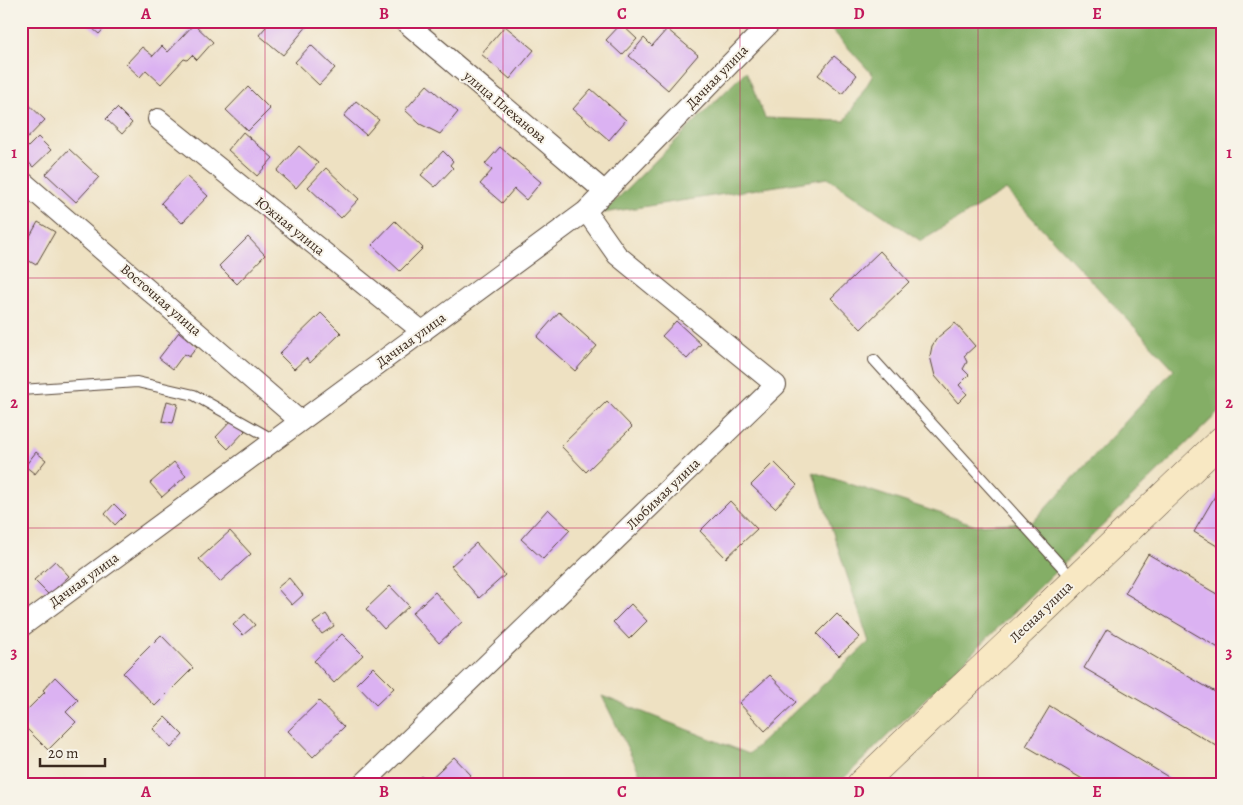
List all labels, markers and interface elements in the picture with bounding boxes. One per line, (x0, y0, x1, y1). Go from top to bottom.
text: A (140, 3, 152, 25)
text: B (379, 3, 389, 25)
text: C (617, 3, 627, 25)
text: D (853, 3, 865, 25)
text: E (1092, 3, 1102, 25)
street label: Дачная улица (682, 41, 753, 113)
street label: улица Плеханова (459, 66, 551, 148)
text: 1 (11, 142, 17, 164)
text: 1 (1226, 142, 1232, 164)
street label: Южная улица (251, 192, 329, 260)
street label: Восточная улица (117, 260, 206, 341)
street label: Дачная улица (372, 308, 450, 372)
text: 2 (10, 392, 18, 414)
text: 2 (1225, 392, 1233, 414)
street label: Любимая улица (622, 453, 704, 534)
street label: Дачная улица (45, 548, 123, 612)
street label: Лесная улица (1005, 577, 1077, 647)
text: 3 (11, 642, 18, 664)
text: 3 (1226, 642, 1233, 664)
scale bar (40, 735, 105, 767)
text: 20 m (48, 743, 79, 763)
text: A (140, 781, 152, 803)
text: B (379, 781, 389, 803)
text: C (617, 781, 627, 803)
text: D (853, 781, 865, 803)
text: E (1092, 781, 1102, 803)

